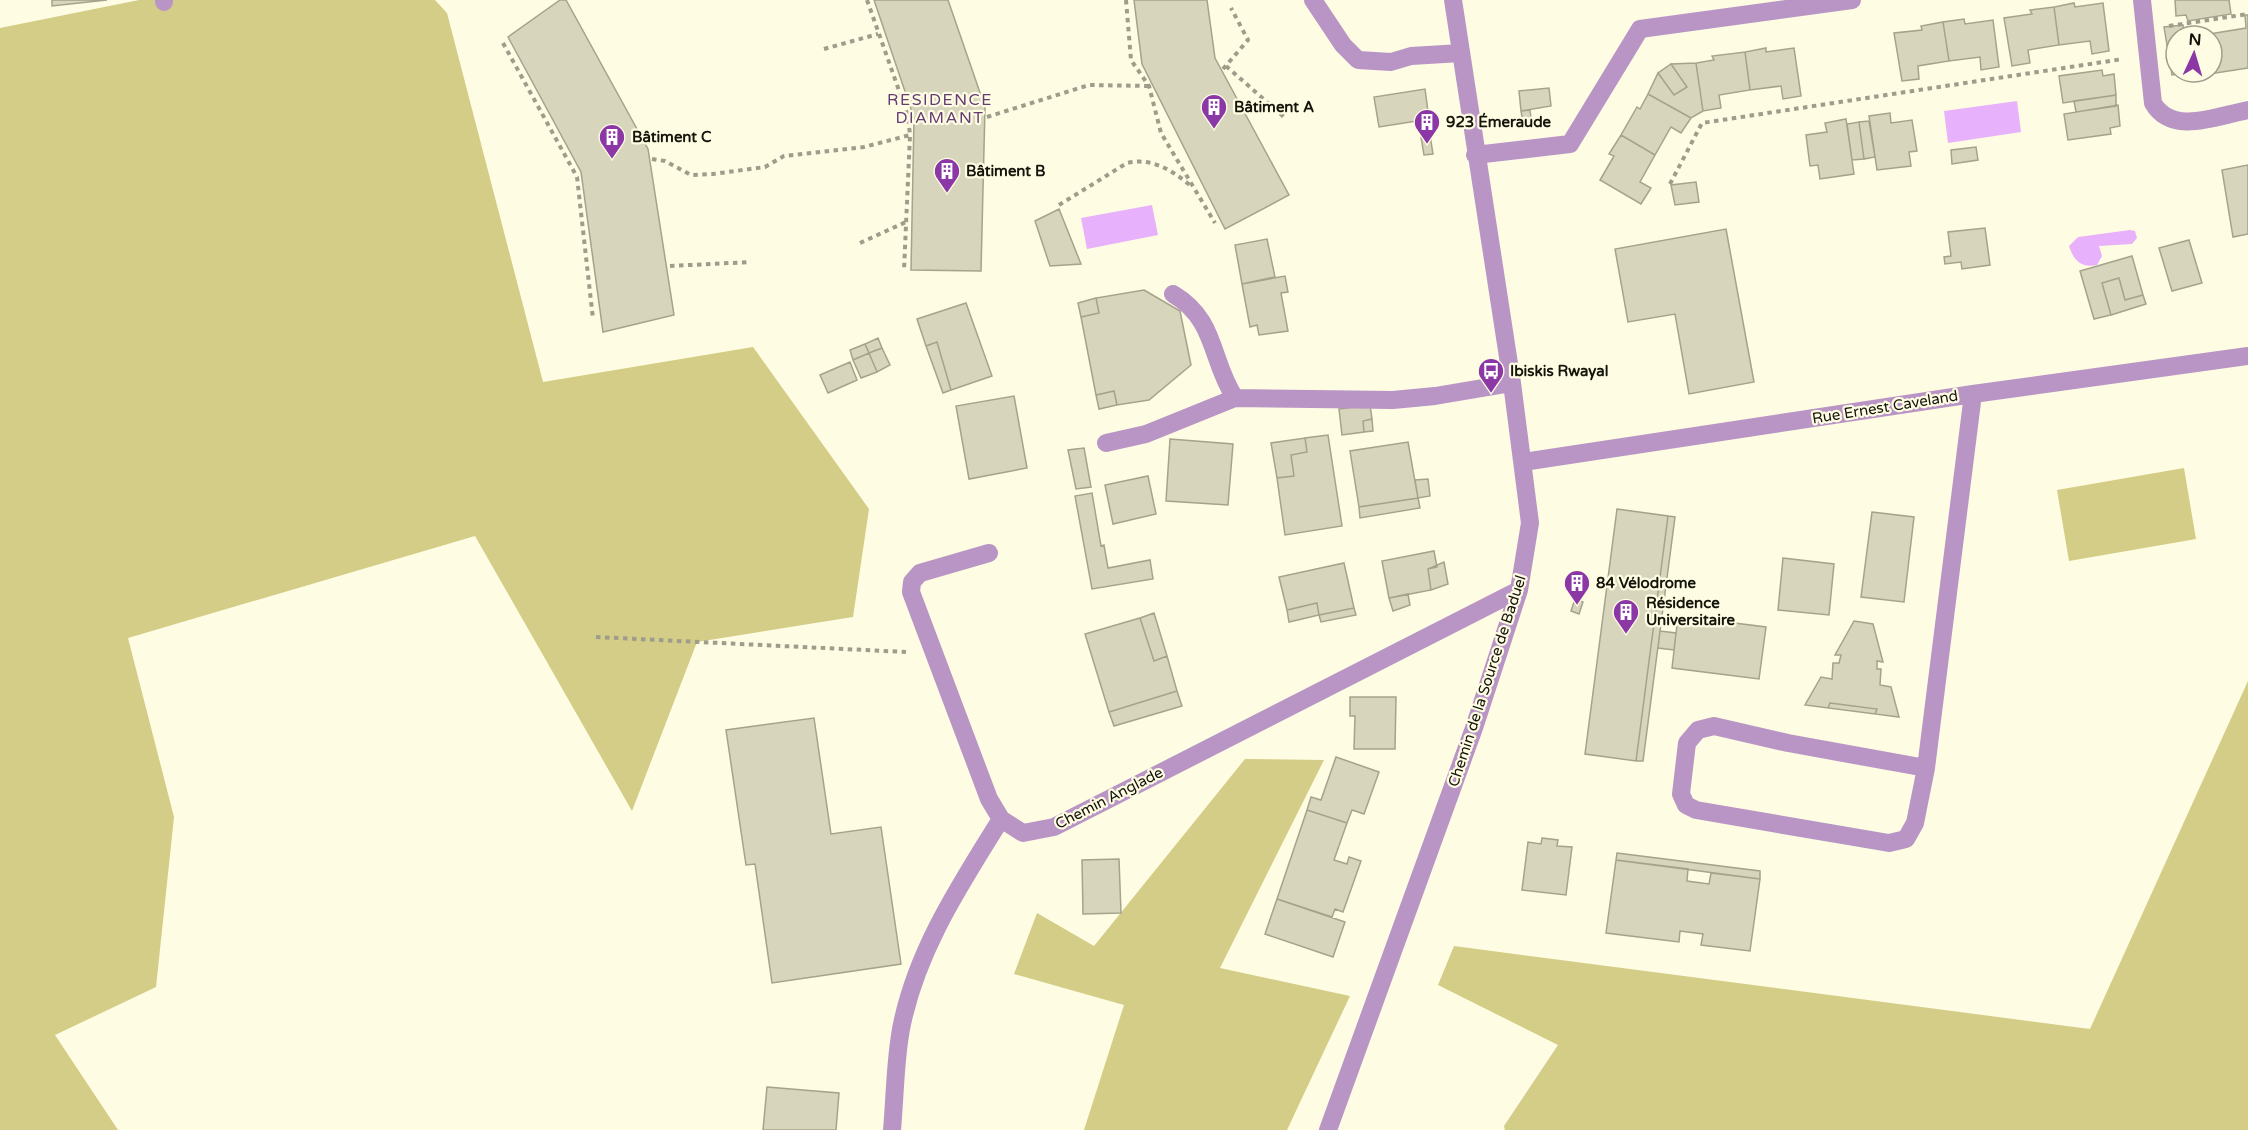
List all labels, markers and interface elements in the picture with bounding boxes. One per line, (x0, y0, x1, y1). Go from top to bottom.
north arrow (2164, 24, 2224, 84)
text: N (2188, 30, 2202, 50)
district label: RESIDENCE DIAMANT (887, 90, 993, 128)
building icon: Bâtiment A (1199, 92, 1229, 130)
place label: Bâtiment A (1234, 98, 1314, 116)
building icon: 923 Émeraude (1412, 107, 1442, 145)
place label: 923 Émeraude (1446, 112, 1552, 131)
building icon: Bâtiment C (597, 122, 627, 160)
place label: Bâtiment C (632, 128, 712, 146)
building icon: Bâtiment B (932, 156, 962, 194)
place label: Bâtiment B (966, 162, 1045, 180)
bus stop icon: Ibiskis Rwayal (1476, 356, 1506, 394)
place label: Ibiskis Rwayal (1510, 362, 1608, 381)
street label: Rue Ernest Caveland (1811, 387, 1959, 427)
building icon: 84 Vélodrome (1562, 568, 1592, 606)
street label: Chemin de la Source de Baduel (1444, 573, 1530, 789)
place label: 84 Vélodrome (1596, 574, 1697, 592)
place label: Résidence Universitaire (1646, 594, 1735, 629)
building icon: Résidence Universitaire (1611, 597, 1641, 635)
street label: Chemin Anglade (1052, 763, 1166, 833)

